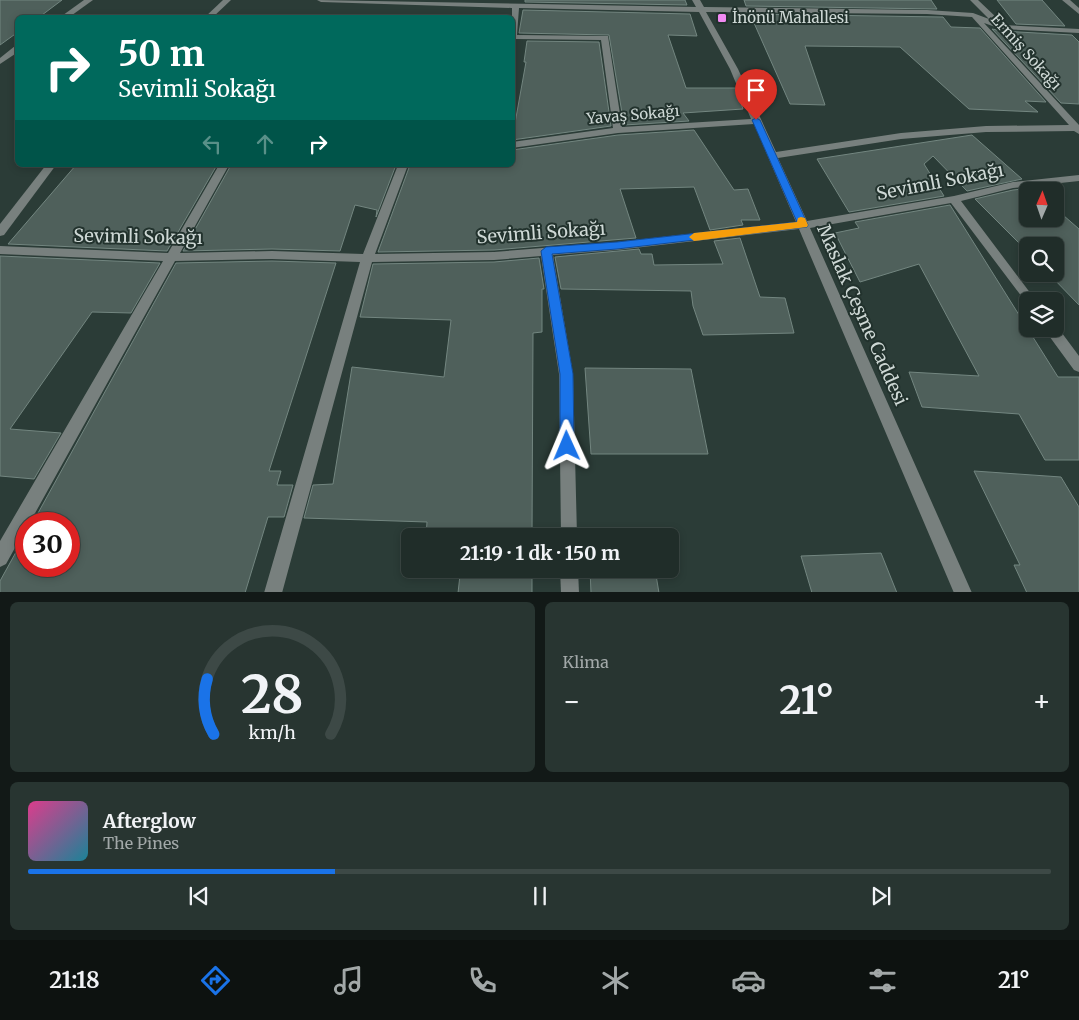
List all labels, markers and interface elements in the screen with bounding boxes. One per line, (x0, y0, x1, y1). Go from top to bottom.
place label: İnönü Mahallesi (732, 8, 849, 27)
street label: Ermiş Sokağı (987, 10, 1066, 94)
marker: İnönü Mahallesi (716, 12, 728, 24)
text: 50 m (118, 32, 205, 76)
icon: right (35, 35, 100, 100)
pin (735, 69, 777, 120)
text: Sevimli Sokağı (118, 75, 276, 103)
icon: arrive (742, 76, 770, 104)
street label: Yavaş Sokağı (585, 101, 680, 128)
icon: left (198, 130, 226, 158)
icon: ahead (251, 130, 279, 158)
icon: right (304, 130, 332, 158)
street label: Sevimli Sokağı (874, 158, 1006, 205)
north arrow (1019, 182, 1064, 228)
map controls (1019, 182, 1064, 337)
street label: Sevimli Sokağı (476, 217, 606, 248)
street label: Maslak Çeşme Caddesi (812, 221, 913, 409)
street label: Sevimli Sokağı (73, 224, 203, 249)
button: search (1019, 237, 1064, 282)
button: layers (1019, 292, 1064, 337)
position arrow (540, 419, 592, 471)
speed limit sign: 30 (15, 512, 80, 577)
text: 21:19 · 1 dk · 150 m (460, 541, 620, 565)
text: Klima (563, 652, 609, 672)
text: 28 (241, 662, 304, 727)
text: 21° (779, 677, 834, 724)
text: − (563, 683, 581, 719)
text: + (1032, 683, 1051, 719)
text: km/h (249, 721, 296, 744)
text: Afterglow (103, 809, 196, 833)
text: The Pines (103, 833, 179, 853)
icon: previous (185, 882, 213, 910)
icon: pause (526, 882, 554, 910)
icon: next (867, 882, 895, 910)
icon: directions (198, 963, 233, 998)
icon: music (331, 963, 366, 998)
icon: phone (465, 963, 500, 998)
icon: climate (598, 963, 633, 998)
icon: car (731, 963, 766, 998)
icon: filters (865, 963, 900, 998)
text: 21:18 (49, 966, 100, 994)
text: 21° (998, 966, 1030, 994)

